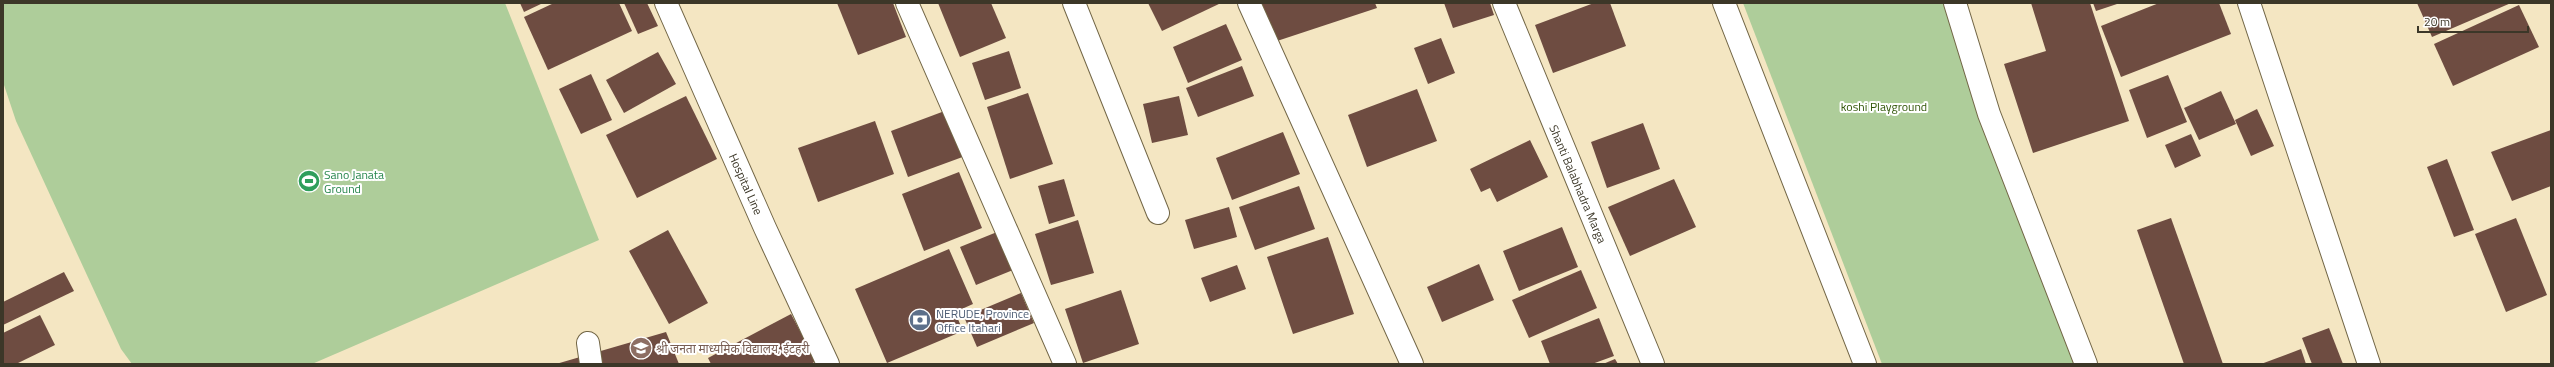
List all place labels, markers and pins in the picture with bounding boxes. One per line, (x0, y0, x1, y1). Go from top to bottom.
place label: Sano Janata Ground (324, 165, 384, 198)
sports icon: Sano Janata Ground (296, 168, 322, 194)
place label: NERUDE, Province Office Itahari (936, 304, 1029, 337)
bank icon: NERUDE, Province Office Itahari (907, 307, 933, 333)
school or university icon: श्री जनता माध्यमिक विद्यालय, ईटहरी (628, 335, 654, 361)
place label: श्री जनता माध्यमिक विद्यालय, ईटहरी (656, 339, 810, 358)

